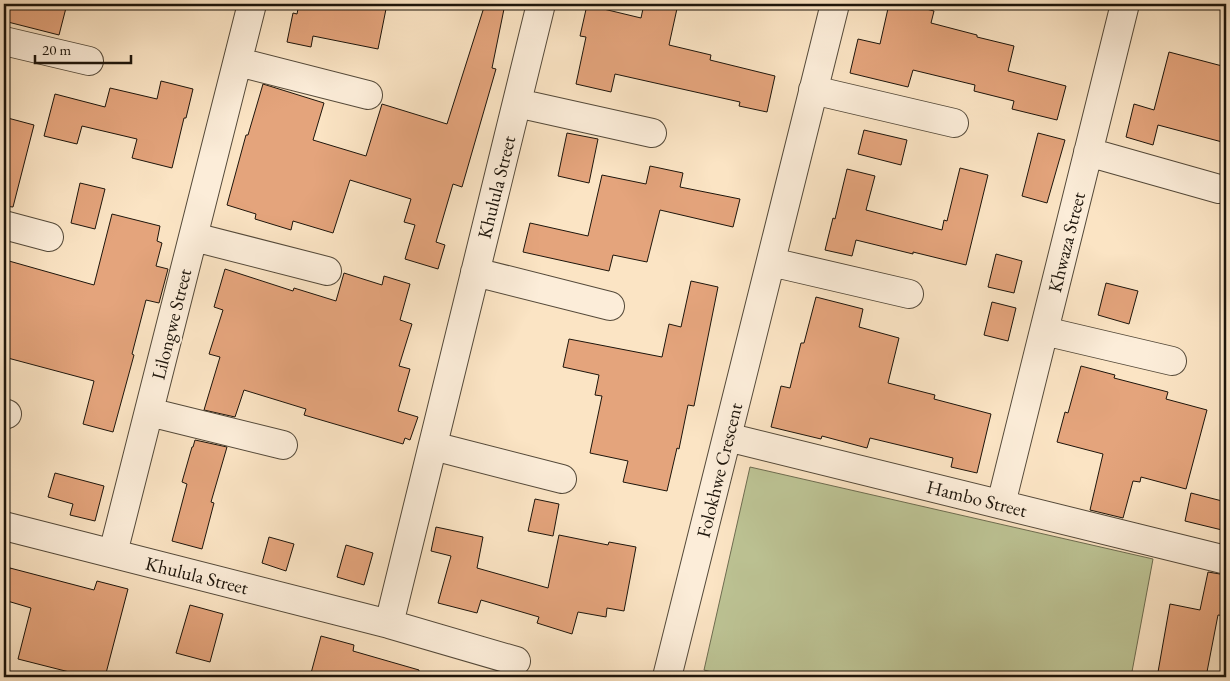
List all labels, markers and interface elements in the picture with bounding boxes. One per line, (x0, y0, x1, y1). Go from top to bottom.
scale bar (35, 32, 131, 64)
text: 20 m (42, 40, 71, 59)
street label: Khulula Street (472, 133, 521, 241)
street label: Khwaza Street (1042, 189, 1091, 295)
street label: Lilongwe Street (146, 266, 197, 382)
street label: Folokhwe Crescent (691, 400, 748, 540)
street label: Hambo Street (924, 474, 1030, 523)
street label: Khulula Street (143, 551, 251, 600)

